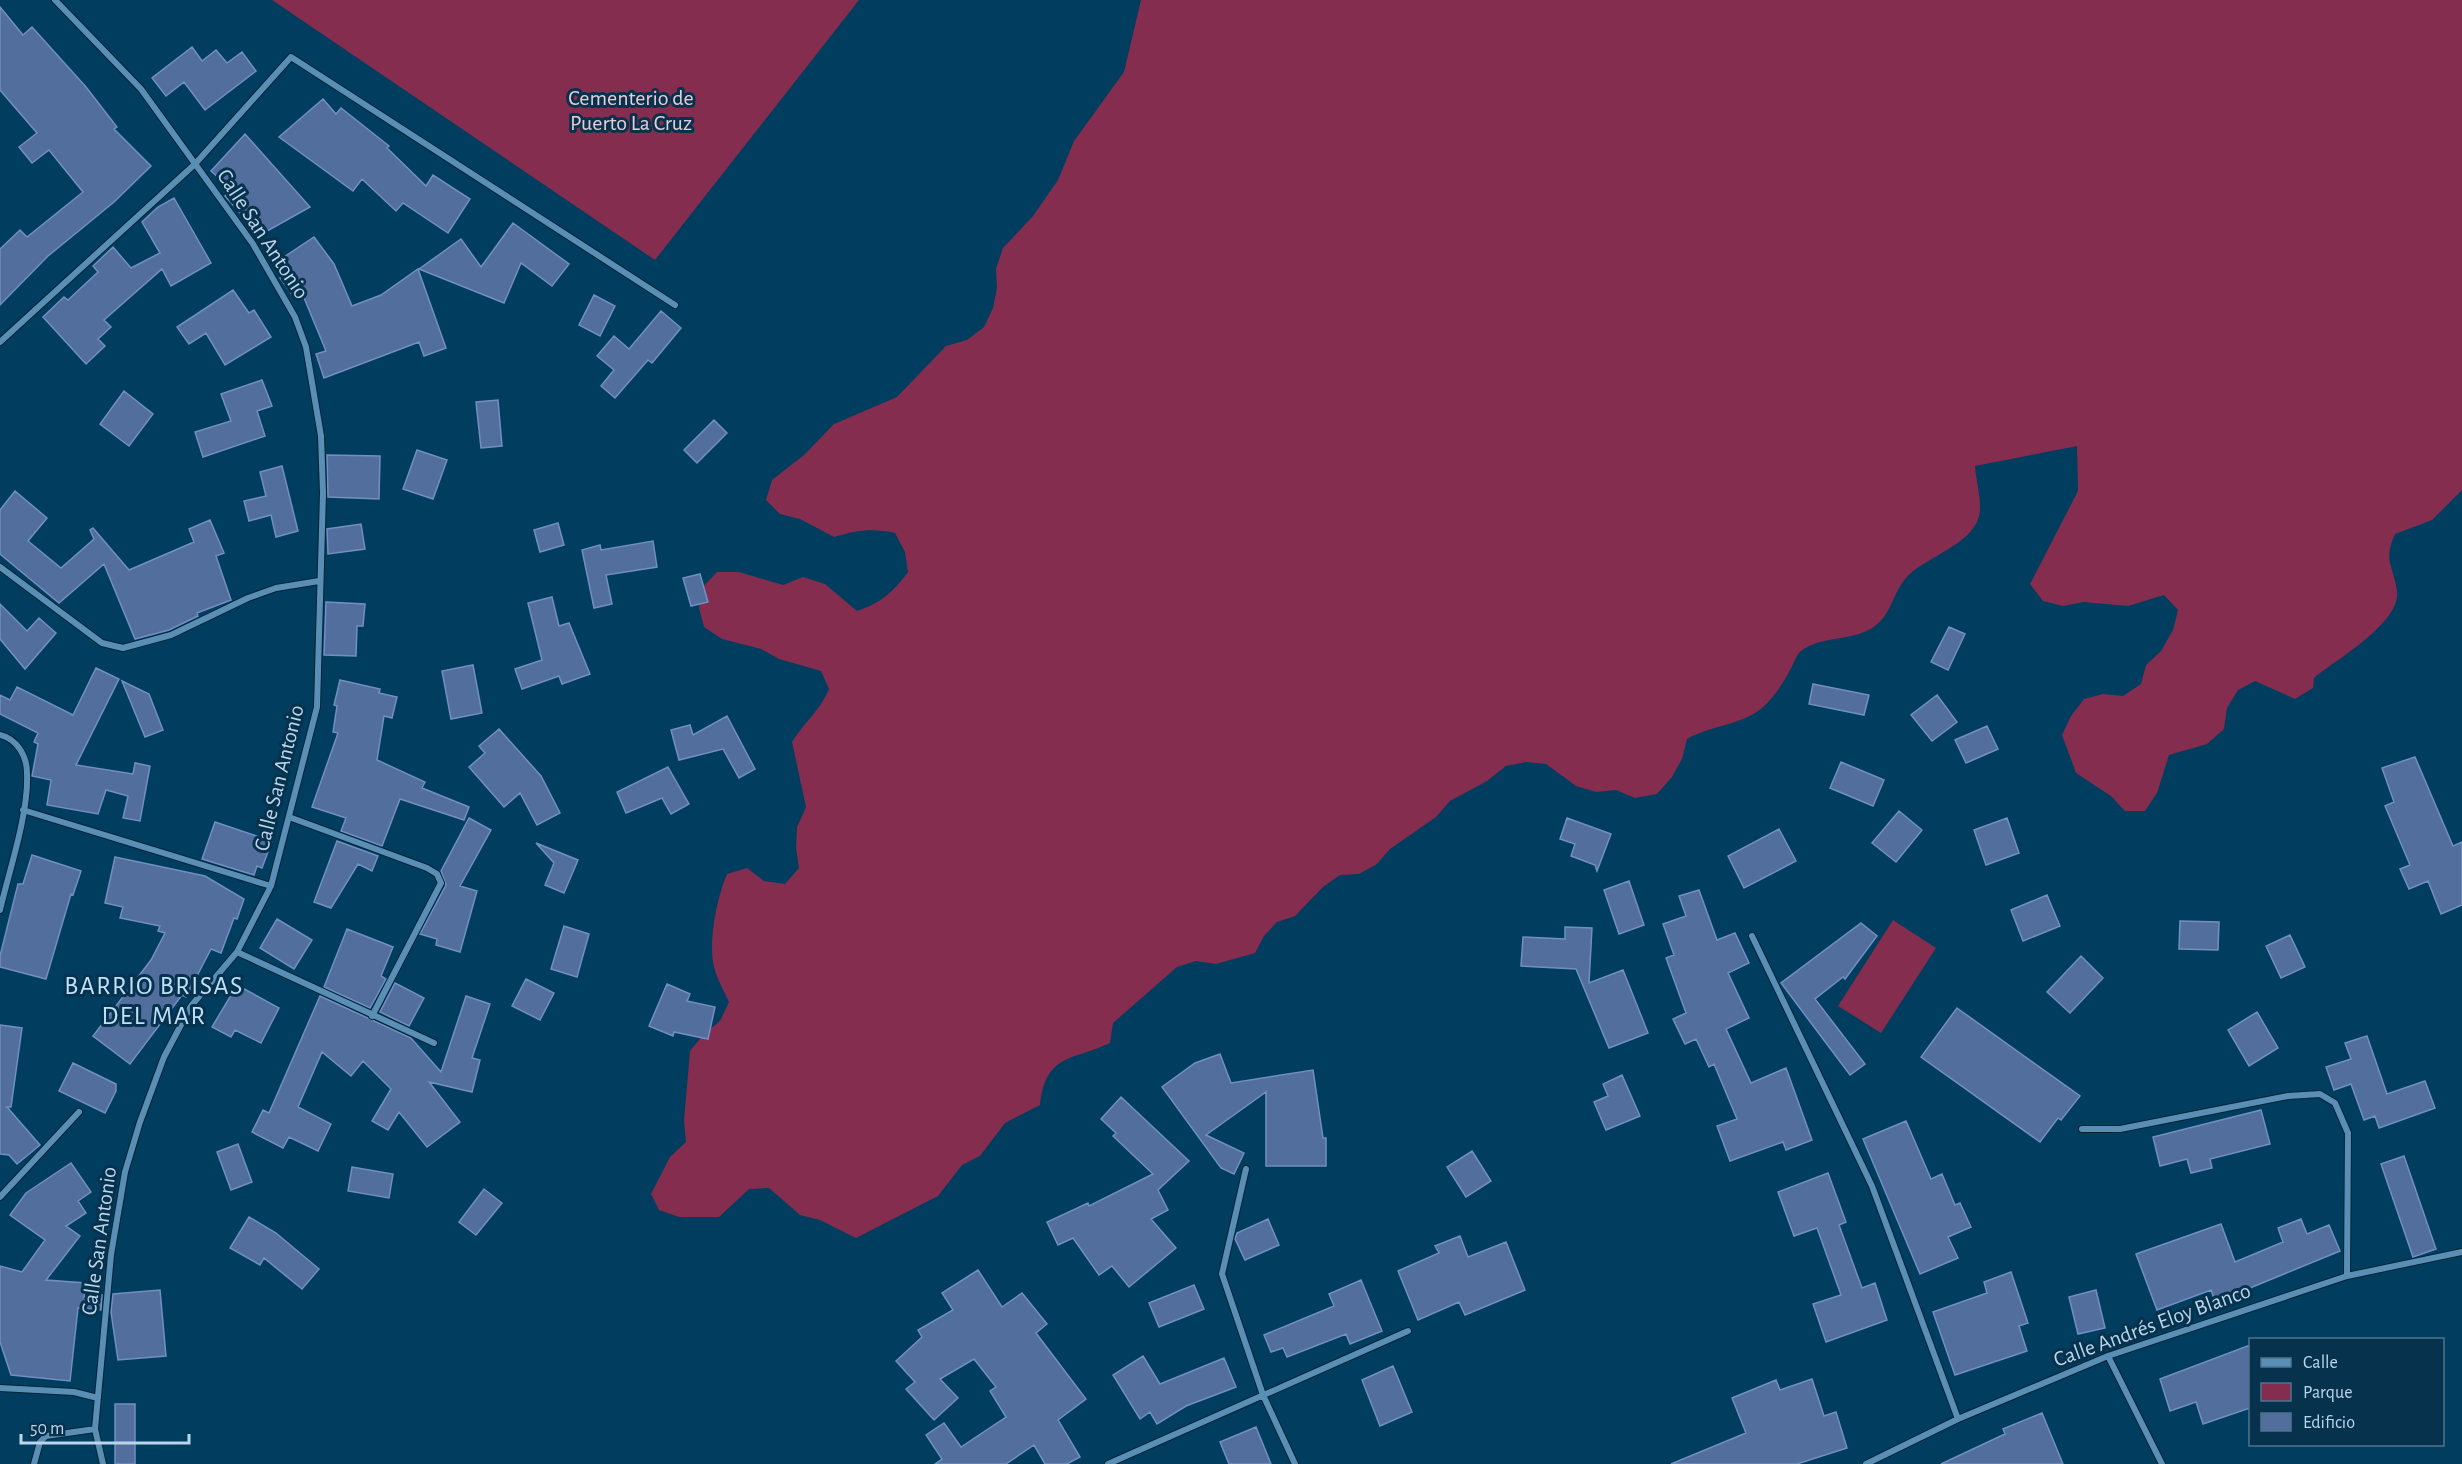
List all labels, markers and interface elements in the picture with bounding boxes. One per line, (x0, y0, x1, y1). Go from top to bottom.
park label: Cementerio de Puerto La Cruz (568, 87, 694, 134)
street label: Calle San Antonio (213, 165, 313, 303)
street label: Calle San Antonio (250, 703, 308, 853)
district label: BARRIO BRISAS DEL MAR (64, 973, 244, 1029)
street label: Calle San Antonio (78, 1165, 120, 1317)
street label: Calle Andrés Eloy Blanco (2051, 1279, 2253, 1371)
legend (2249, 1338, 2444, 1446)
text: Calle (2303, 1354, 2338, 1372)
text: Parque (2303, 1384, 2352, 1402)
scale bar (21, 1407, 189, 1445)
text: Edificio (2303, 1414, 2355, 1432)
text: 50 m (30, 1420, 64, 1438)

